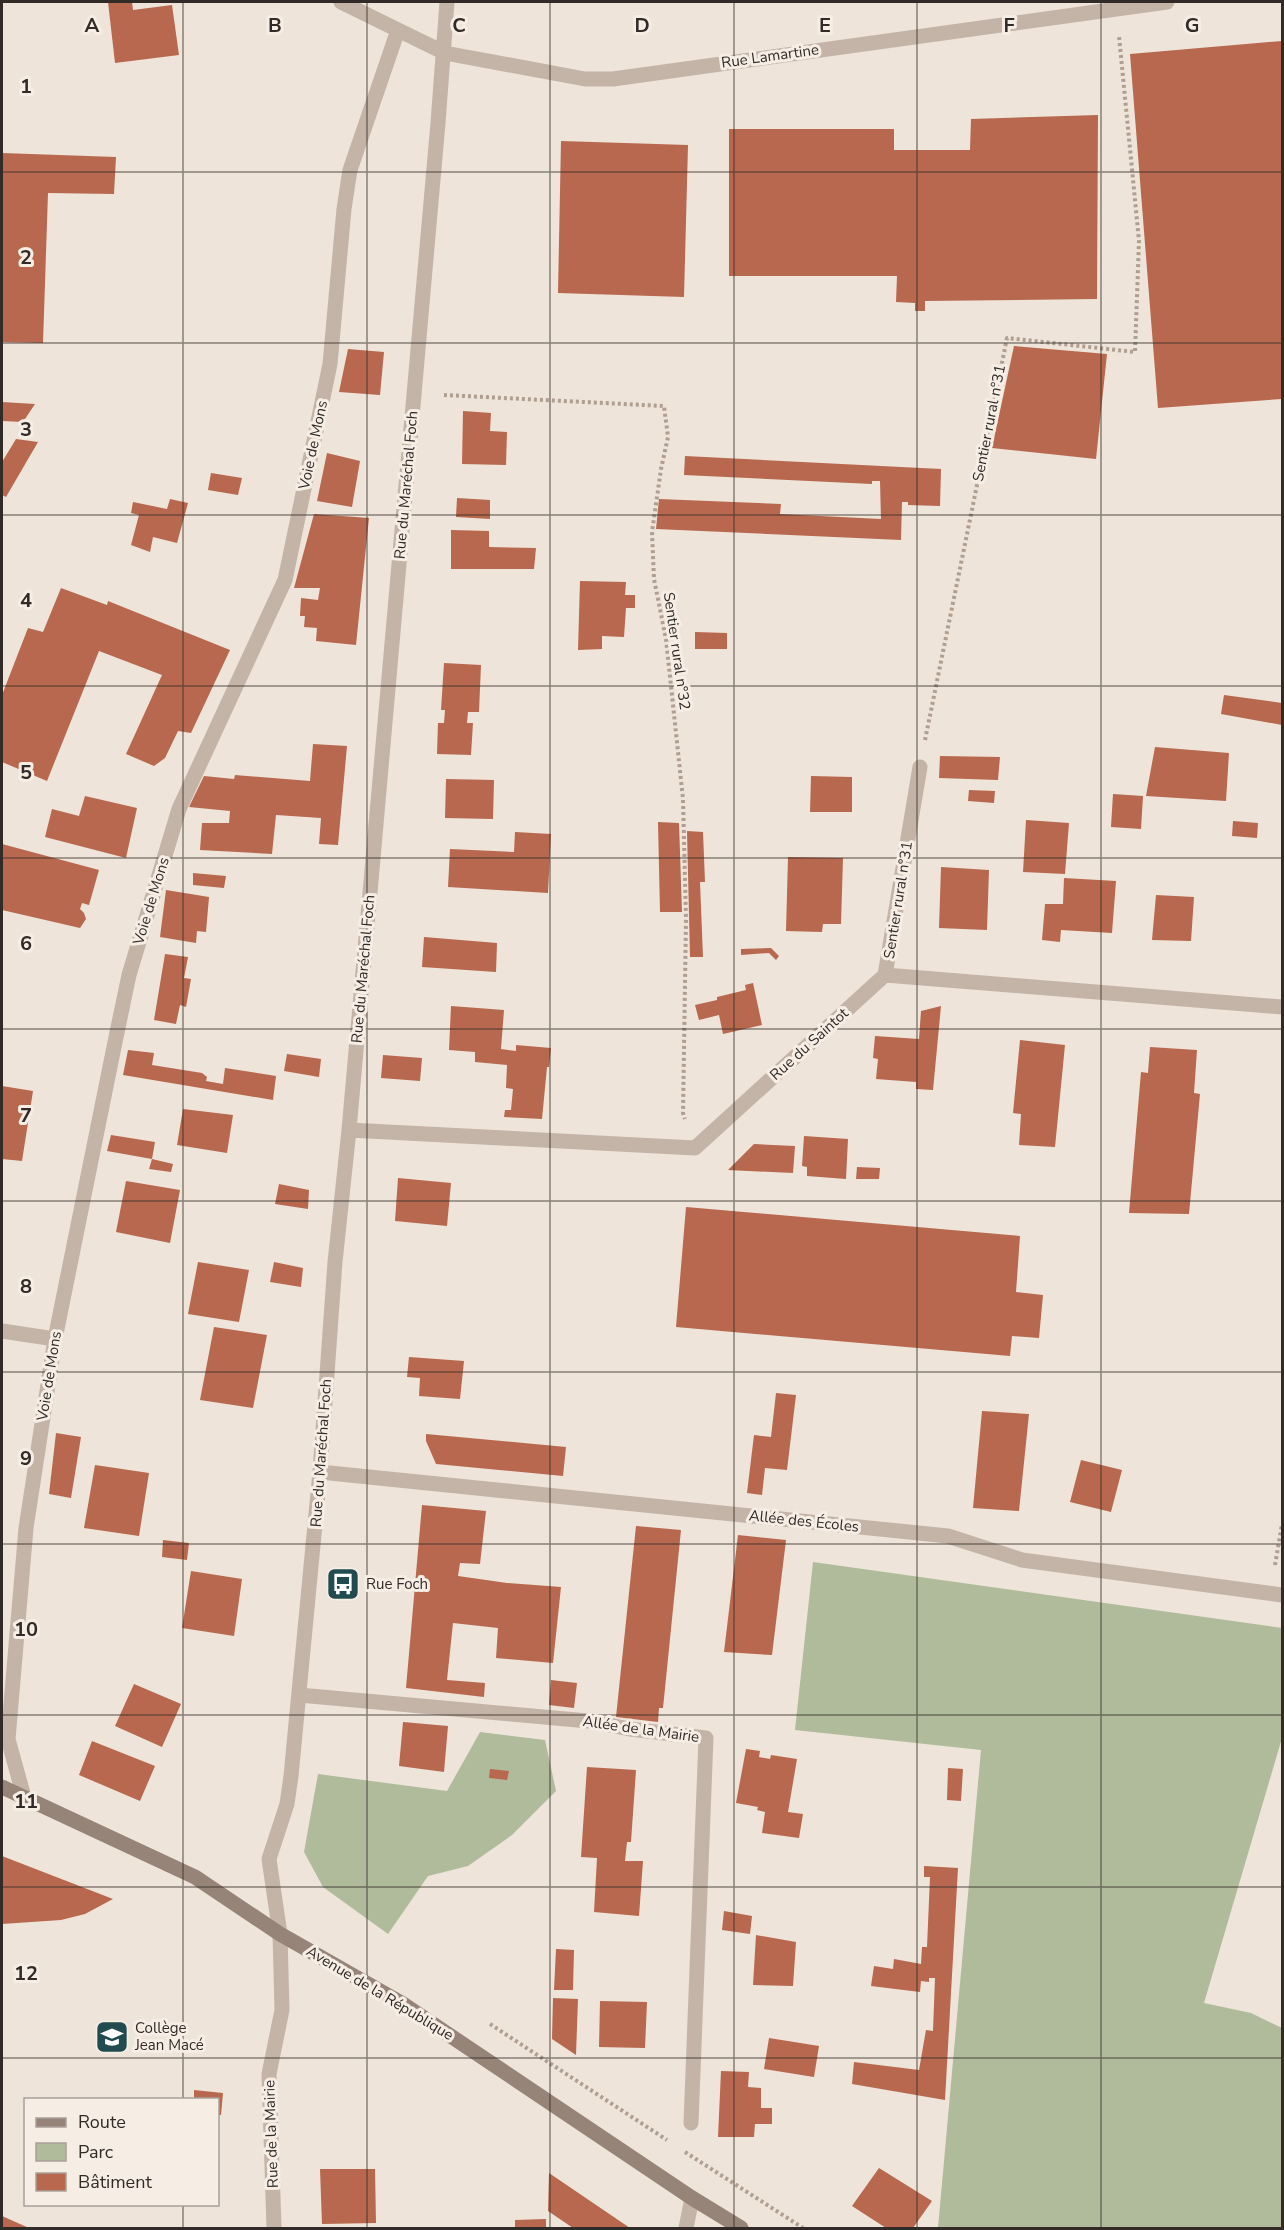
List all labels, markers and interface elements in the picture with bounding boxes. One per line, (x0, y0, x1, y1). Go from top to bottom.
text: A (85, 12, 100, 39)
text: B (268, 12, 282, 39)
text: C (452, 12, 466, 39)
text: D (634, 12, 650, 39)
text: E (819, 12, 831, 39)
text: F (1003, 12, 1015, 39)
text: G (1185, 12, 1199, 39)
street label: Rue Lamartine (720, 39, 820, 73)
text: 1 (20, 73, 32, 100)
text: 2 (20, 244, 32, 271)
street label: Sentier rural n°31 (968, 363, 1010, 483)
street label: Voie de Mons (294, 399, 332, 492)
street label: Rue du Maréchal Foch (390, 410, 422, 560)
text: 3 (20, 416, 32, 443)
text: 4 (20, 587, 32, 614)
street label: Sentier rural n°32 (659, 591, 695, 711)
text: 5 (20, 759, 32, 786)
street label: Sentier rural n°31 (879, 840, 917, 960)
street label: Voie de Mons (128, 855, 174, 948)
street label: Rue du Maréchal Foch (347, 894, 379, 1044)
text: 6 (20, 930, 32, 957)
street label: Rue du Saintot (765, 1003, 853, 1085)
text: 7 (20, 1102, 32, 1129)
text: 8 (20, 1273, 32, 1300)
street label: Voie de Mons (32, 1330, 66, 1423)
street label: Rue du Maréchal Foch (306, 1378, 336, 1528)
text: 9 (20, 1445, 32, 1472)
street label: Allée des Écoles (748, 1505, 860, 1537)
bus stop icon: Rue Foch (325, 1566, 361, 1602)
place label: Rue Foch (366, 1574, 428, 1594)
text: 10 (14, 1616, 38, 1643)
street label: Allée de la Mairie (581, 1711, 701, 1747)
text: 11 (14, 1788, 38, 1815)
street label: Avenue de la République (303, 1941, 457, 2045)
text: 12 (14, 1960, 38, 1987)
place label: Collège Jean Macé (134, 2018, 204, 2055)
school or university icon: Collège Jean Macé (94, 2019, 130, 2055)
street label: Rue de la Mairie (259, 2080, 283, 2188)
legend (24, 2098, 219, 2206)
text: Route (78, 2110, 126, 2134)
text: Parc (78, 2140, 113, 2164)
text: Bâtiment (78, 2170, 152, 2194)

